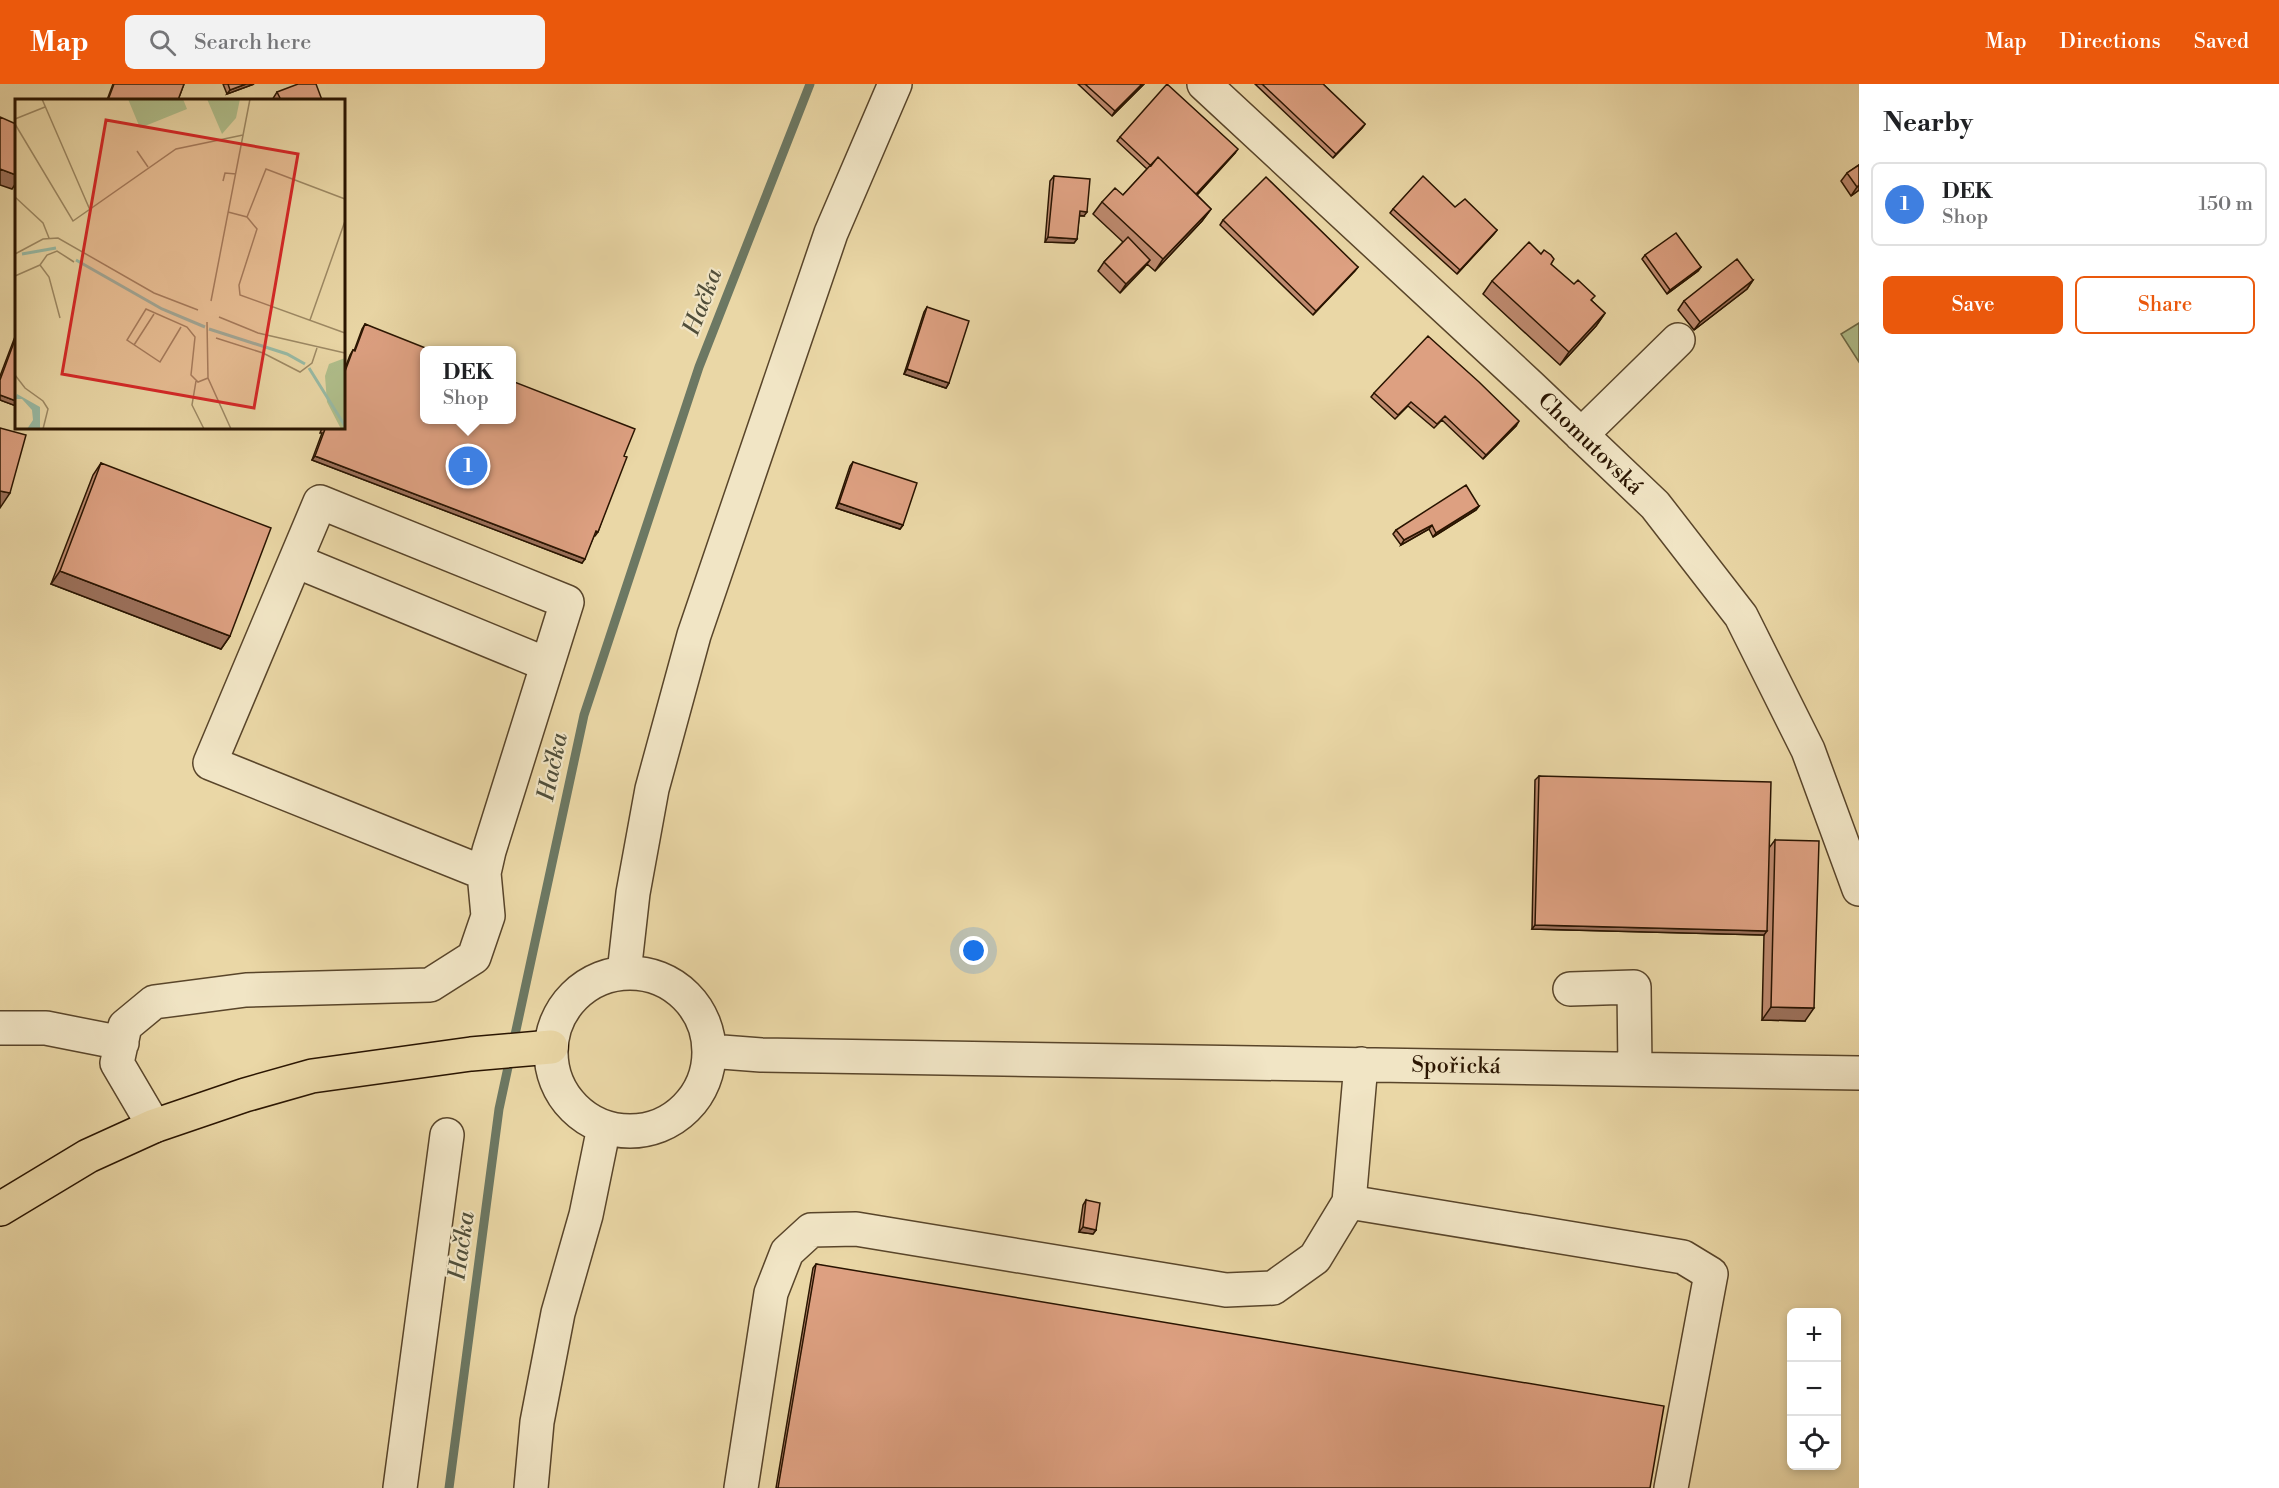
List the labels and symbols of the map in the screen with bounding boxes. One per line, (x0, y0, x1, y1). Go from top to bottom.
inset map (15, 99, 345, 429)
water label: Hačka (676, 264, 730, 340)
street label: Chomutovská (1532, 387, 1649, 501)
pin: 1 (448, 444, 488, 488)
water label: Hačka (531, 729, 575, 805)
your location (959, 936, 988, 965)
street label: Spořická (1411, 1052, 1502, 1080)
water label: Hačka (442, 1209, 482, 1283)

